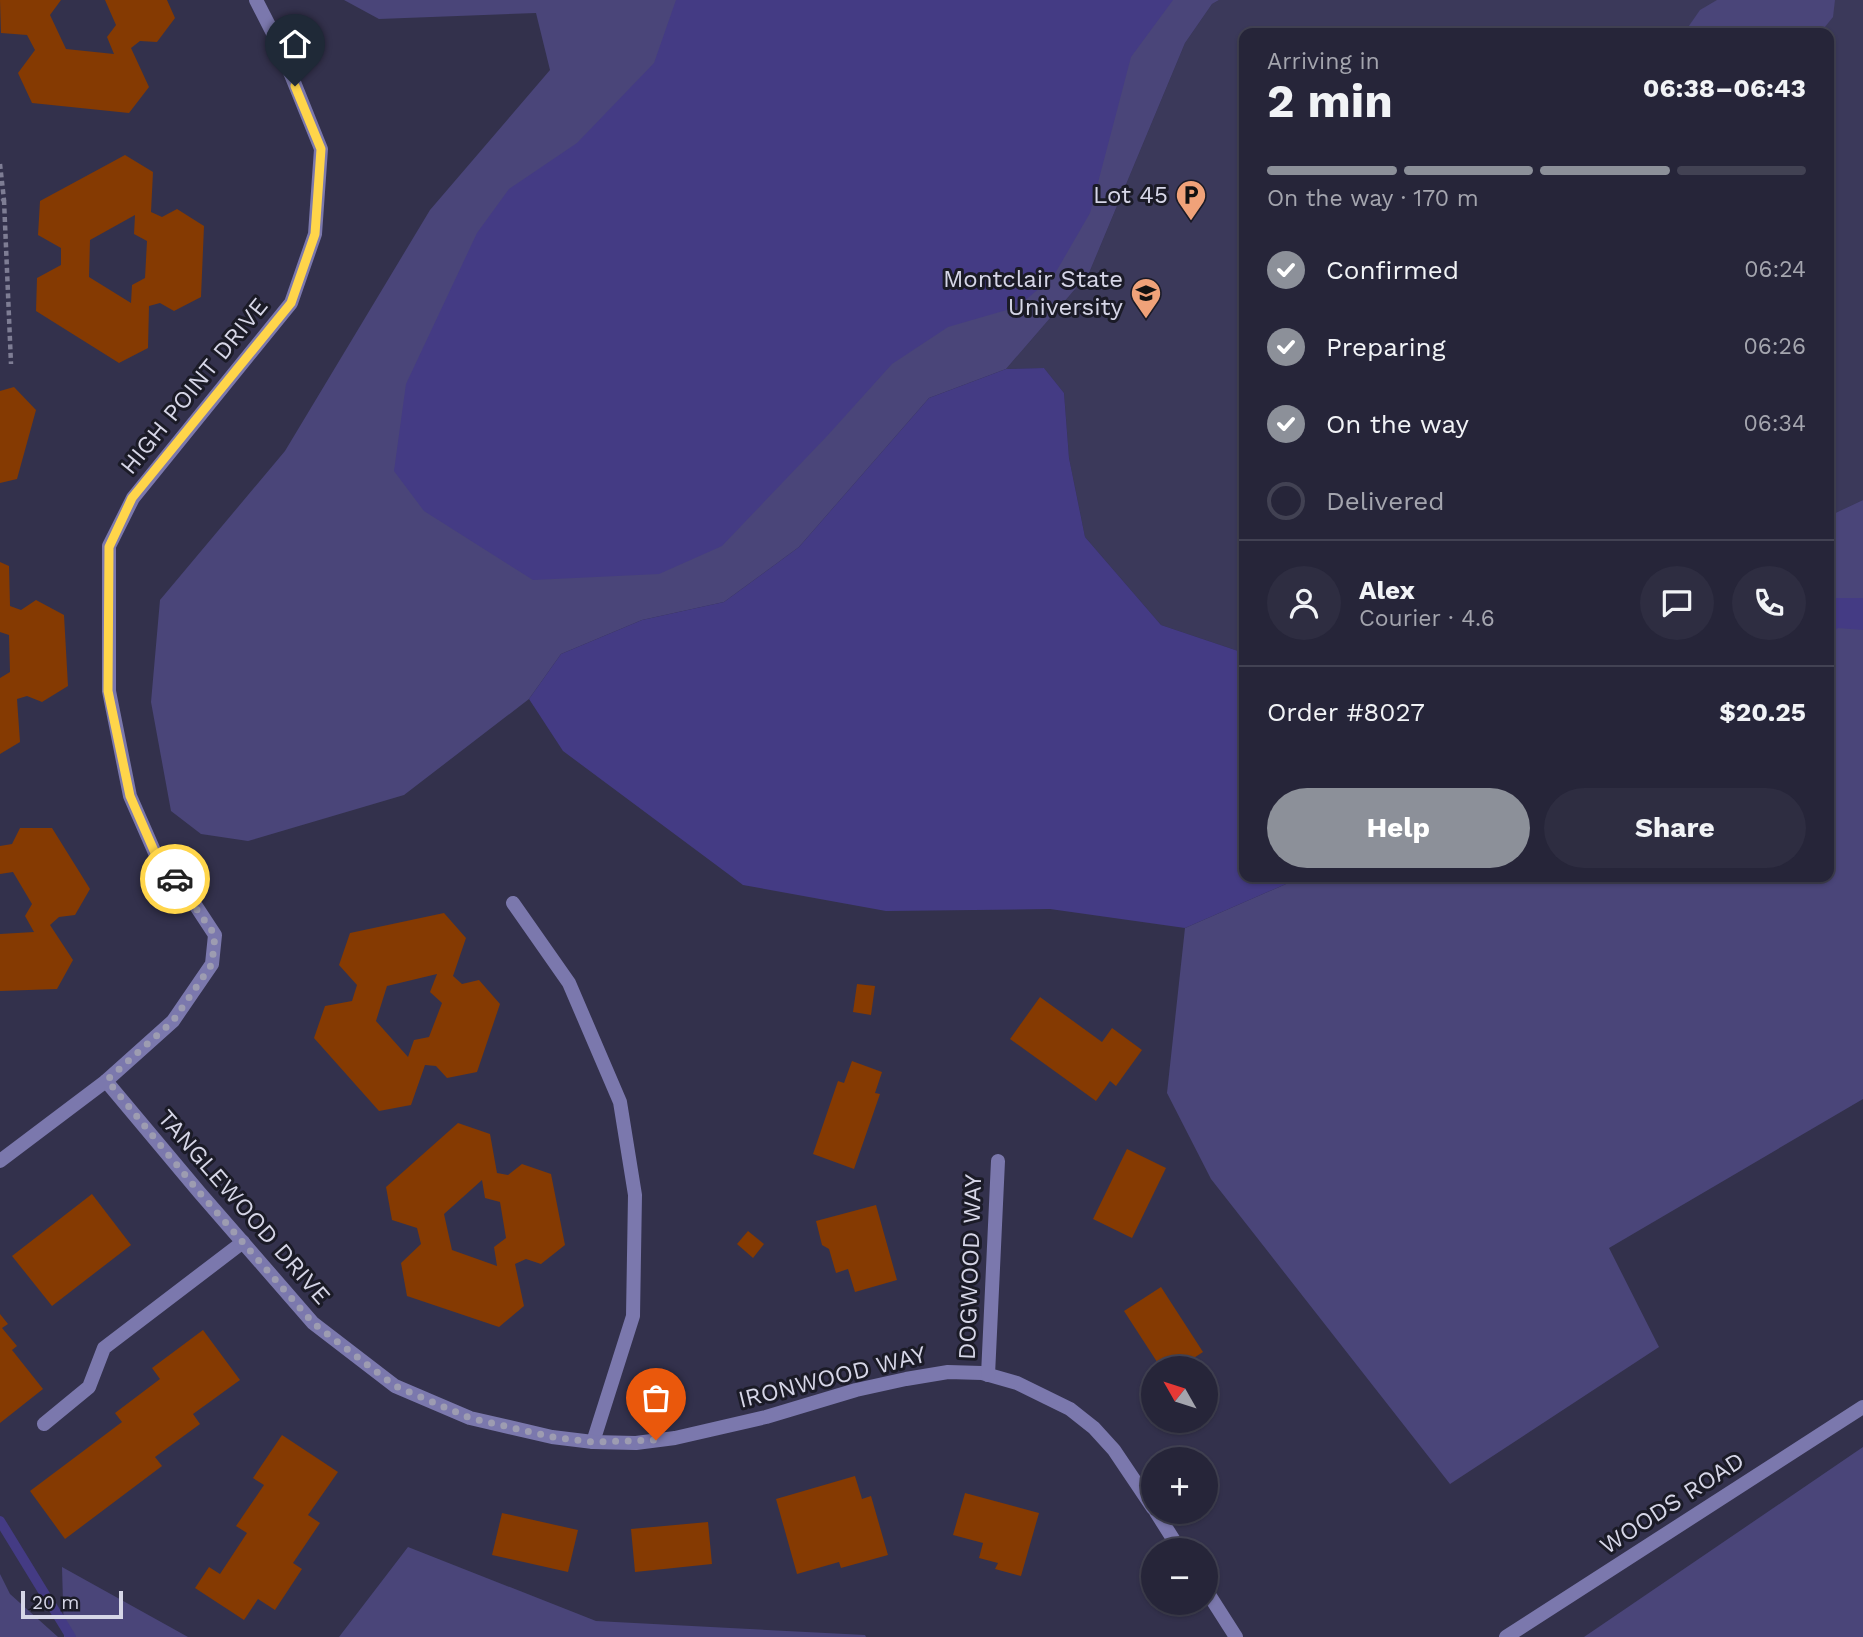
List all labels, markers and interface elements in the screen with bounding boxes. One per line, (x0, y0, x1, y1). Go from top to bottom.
pin (265, 14, 325, 86)
icon: home (276, 25, 314, 63)
text: Arriving in (1267, 48, 1380, 75)
text: 06:38–06:43 (1643, 73, 1806, 103)
text: 2 min (1267, 74, 1393, 128)
parking icon: Lot 45 (1174, 178, 1208, 222)
place label: Lot 45 (1093, 181, 1168, 209)
text: On the way · 170 m (1267, 185, 1479, 212)
icon: check (1267, 251, 1305, 289)
text: Confirmed (1326, 255, 1459, 285)
text: 06:24 (1744, 256, 1806, 283)
place label: Montclair State University (943, 265, 1124, 321)
school or university icon: Montclair State University (1129, 276, 1163, 320)
street label: HIGH POINT DRIVE (114, 292, 274, 480)
icon: check (1267, 328, 1305, 366)
text: Preparing (1326, 332, 1446, 362)
text: 06:26 (1744, 333, 1806, 360)
icon: check (1267, 405, 1305, 443)
text: On the way (1326, 409, 1469, 439)
text: 06:34 (1743, 410, 1806, 437)
text: Delivered (1326, 486, 1445, 516)
button: person (1267, 566, 1341, 640)
button: chat (1640, 566, 1714, 640)
button: phone (1732, 566, 1806, 640)
text: Alex (1359, 575, 1415, 605)
text: Courier · 4.6 (1359, 605, 1495, 632)
text: Order #8027 (1267, 697, 1425, 727)
text: $20.25 (1719, 697, 1806, 727)
button: Help (1267, 788, 1530, 868)
button: Share (1544, 788, 1806, 868)
courier (140, 844, 210, 914)
icon: car (156, 860, 194, 898)
street label: TANGLEWOOD DRIVE (152, 1104, 336, 1310)
street label: DOGWOOD WAY (953, 1173, 987, 1361)
street label: IRONWOOD WAY (735, 1340, 929, 1414)
north arrow (1141, 1356, 1218, 1433)
map controls (1141, 1356, 1218, 1615)
pin (626, 1368, 686, 1440)
icon: bag (637, 1379, 675, 1417)
street label: WOODS ROAD (1595, 1446, 1749, 1560)
button: + (1141, 1447, 1218, 1524)
button: − (1141, 1538, 1218, 1615)
scale bar (21, 1588, 122, 1620)
text: 20 m (32, 1591, 79, 1614)

